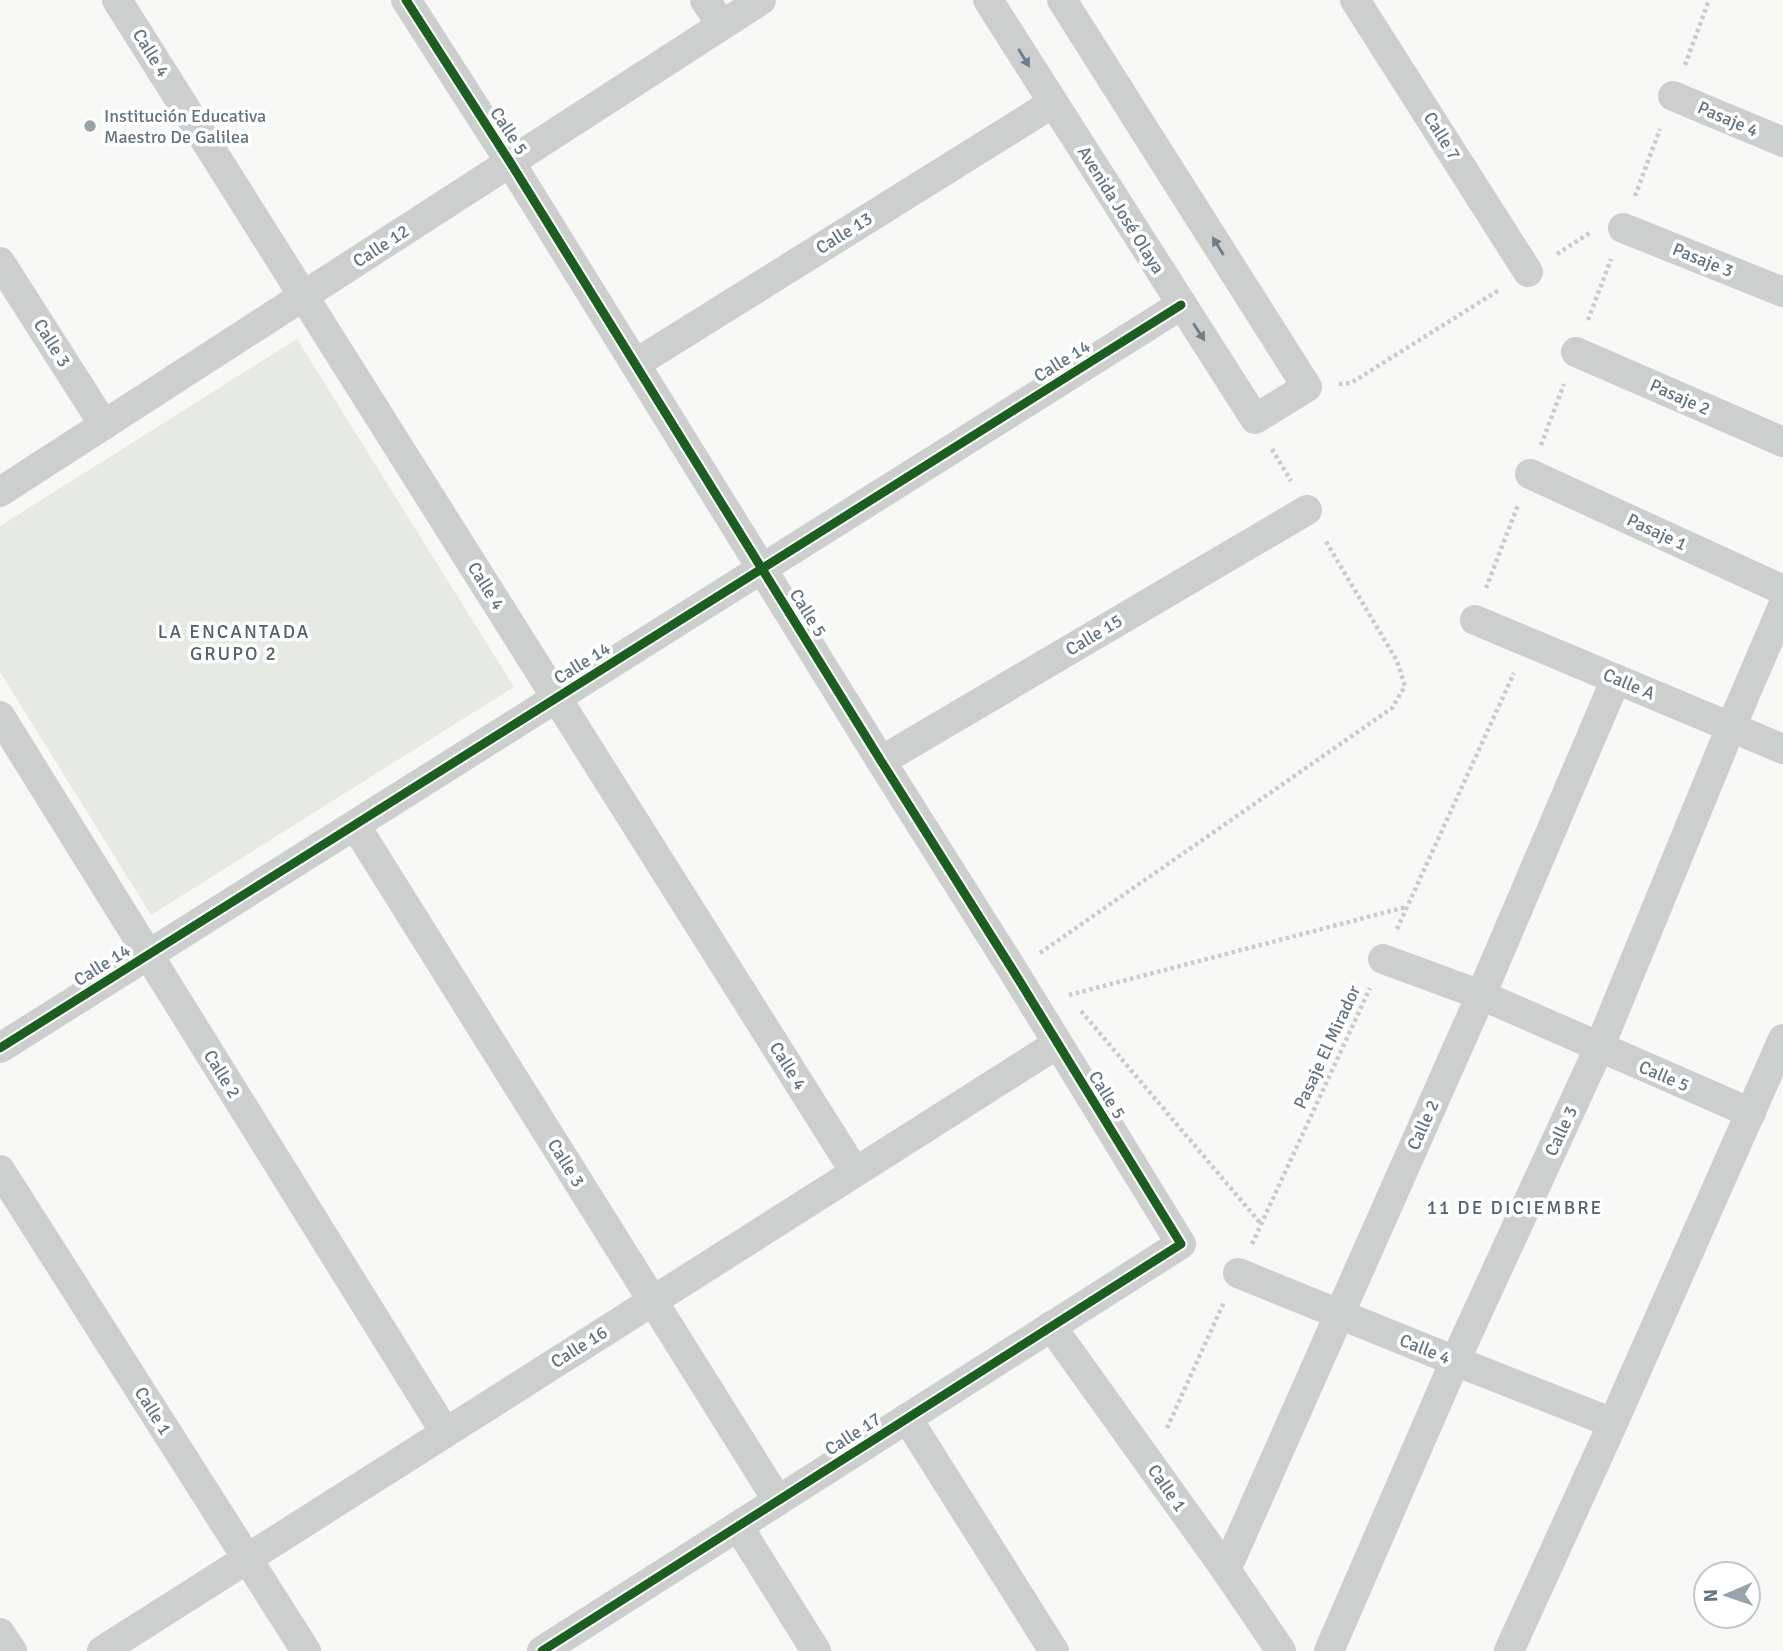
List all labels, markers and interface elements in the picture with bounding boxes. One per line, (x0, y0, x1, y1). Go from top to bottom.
street label: Calle 4 (128, 25, 174, 81)
one-way arrow (1018, 48, 1031, 67)
street label: Pasaje 4 (1694, 96, 1762, 142)
street label: Calle 5 (485, 103, 533, 159)
place label: Institución Educativa Maestro De Galilea (104, 105, 266, 148)
street label: Calle 7 (1419, 108, 1465, 164)
marker: Institución Educativa Maestro De Galilea (82, 118, 98, 134)
street label: Avenida José Olaya (1073, 142, 1169, 278)
street label: Calle 13 (812, 207, 876, 259)
street label: Calle 12 (349, 220, 413, 272)
one-way arrow (1212, 236, 1225, 256)
street label: Pasaje 3 (1669, 238, 1737, 282)
street label: Calle 3 (29, 315, 75, 371)
one-way arrow (1193, 322, 1206, 342)
street label: Calle 14 (1030, 335, 1095, 387)
street label: Pasaje 2 (1646, 374, 1714, 420)
street label: Pasaje 1 (1623, 509, 1691, 555)
street label: Calle 4 (463, 558, 509, 614)
street label: Calle 5 (785, 585, 831, 641)
street label: Calle 15 (1062, 609, 1126, 661)
district label: LA ENCANTADA GRUPO 2 (158, 620, 310, 666)
street label: Calle 14 (550, 637, 615, 689)
street label: Calle A (1600, 663, 1658, 705)
street label: Calle 14 (70, 939, 135, 991)
street label: Pasaje El Mirador (1289, 981, 1365, 1112)
street label: Calle 4 (765, 1038, 811, 1094)
street label: Calle 2 (199, 1046, 245, 1102)
street label: Calle 5 (1635, 1056, 1693, 1096)
street label: Calle 5 (1084, 1067, 1130, 1123)
street label: Calle 2 (1402, 1096, 1444, 1154)
street label: Calle 3 (1540, 1102, 1582, 1160)
street label: Calle 3 (543, 1135, 589, 1191)
district label: 11 DE DICIEMBRE (1427, 1196, 1603, 1220)
street label: Calle 16 (547, 1321, 611, 1373)
street label: Calle 4 (1396, 1329, 1454, 1369)
street label: Calle 1 (130, 1383, 176, 1439)
street label: Calle 17 (821, 1408, 885, 1460)
street label: Calle 1 (1143, 1460, 1191, 1516)
north arrow (1692, 1560, 1762, 1630)
text: N (1699, 1589, 1723, 1603)

